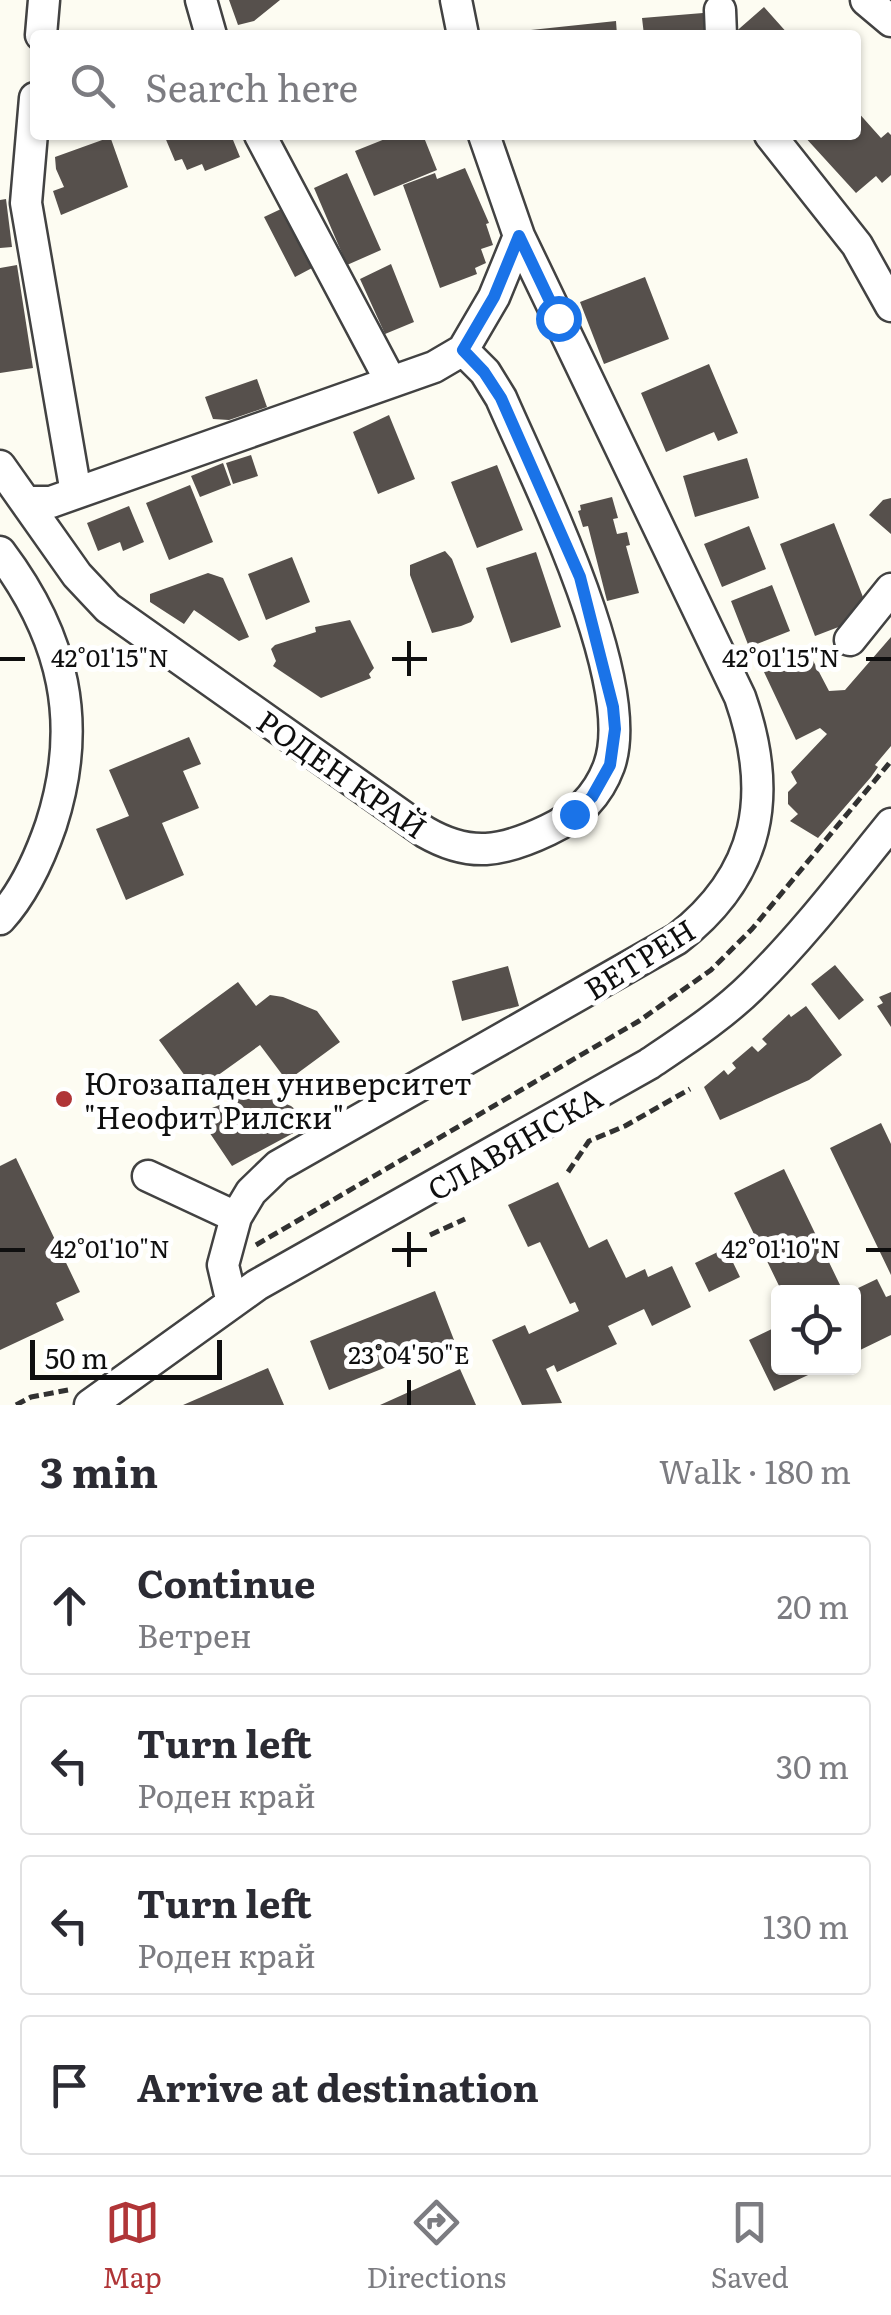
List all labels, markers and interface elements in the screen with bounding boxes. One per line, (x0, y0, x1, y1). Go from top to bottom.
search box (30, 30, 861, 140)
text: Search here (145, 57, 358, 114)
icon: search (65, 58, 120, 113)
route start (536, 296, 582, 342)
text: 42°01'15"N (51, 638, 169, 675)
text: 42°01'15"N (722, 638, 840, 675)
street label: РОДЕН КРАЙ (249, 698, 437, 848)
route end (552, 792, 598, 838)
street label: ВЕТРЕН (575, 907, 703, 1009)
place label: Югозападен университет "Неофит Рилски" (84, 1060, 472, 1138)
street label: СЛАВЯНСКА (418, 1074, 610, 1210)
marker: Югозападен университет "Неофит Рилски" (53, 1088, 75, 1110)
text: 42°01'10"N (50, 1229, 170, 1266)
text: 42°01'10"N (721, 1229, 841, 1266)
map controls (771, 1285, 861, 1375)
button: locate (771, 1285, 861, 1375)
scale bar (30, 1335, 222, 1380)
text: 23°04'50"E (348, 1335, 470, 1372)
text: 50 m (45, 1336, 108, 1378)
text: 3 min (40, 1439, 158, 1501)
text: Walk · 180 m (659, 1446, 851, 1494)
text: Continue (137, 1553, 315, 1610)
icon: ahead (42, 1578, 97, 1633)
text: 20 m (777, 1581, 849, 1629)
text: Ветрен (137, 1610, 252, 1658)
text: Turn left (137, 1713, 312, 1770)
icon: left (42, 1738, 97, 1793)
text: 30 m (776, 1741, 849, 1789)
text: Роден край (137, 1770, 316, 1818)
text: Turn left (137, 1873, 312, 1930)
icon: left (42, 1898, 97, 1953)
text: 130 m (763, 1901, 849, 1949)
text: Роден край (137, 1930, 316, 1978)
text: Arrive at destination (137, 2057, 539, 2114)
icon: arrive (42, 2058, 97, 2113)
tab: Map (102, 2195, 162, 2297)
tab: Directions (366, 2195, 506, 2297)
tab: Saved (711, 2195, 789, 2297)

